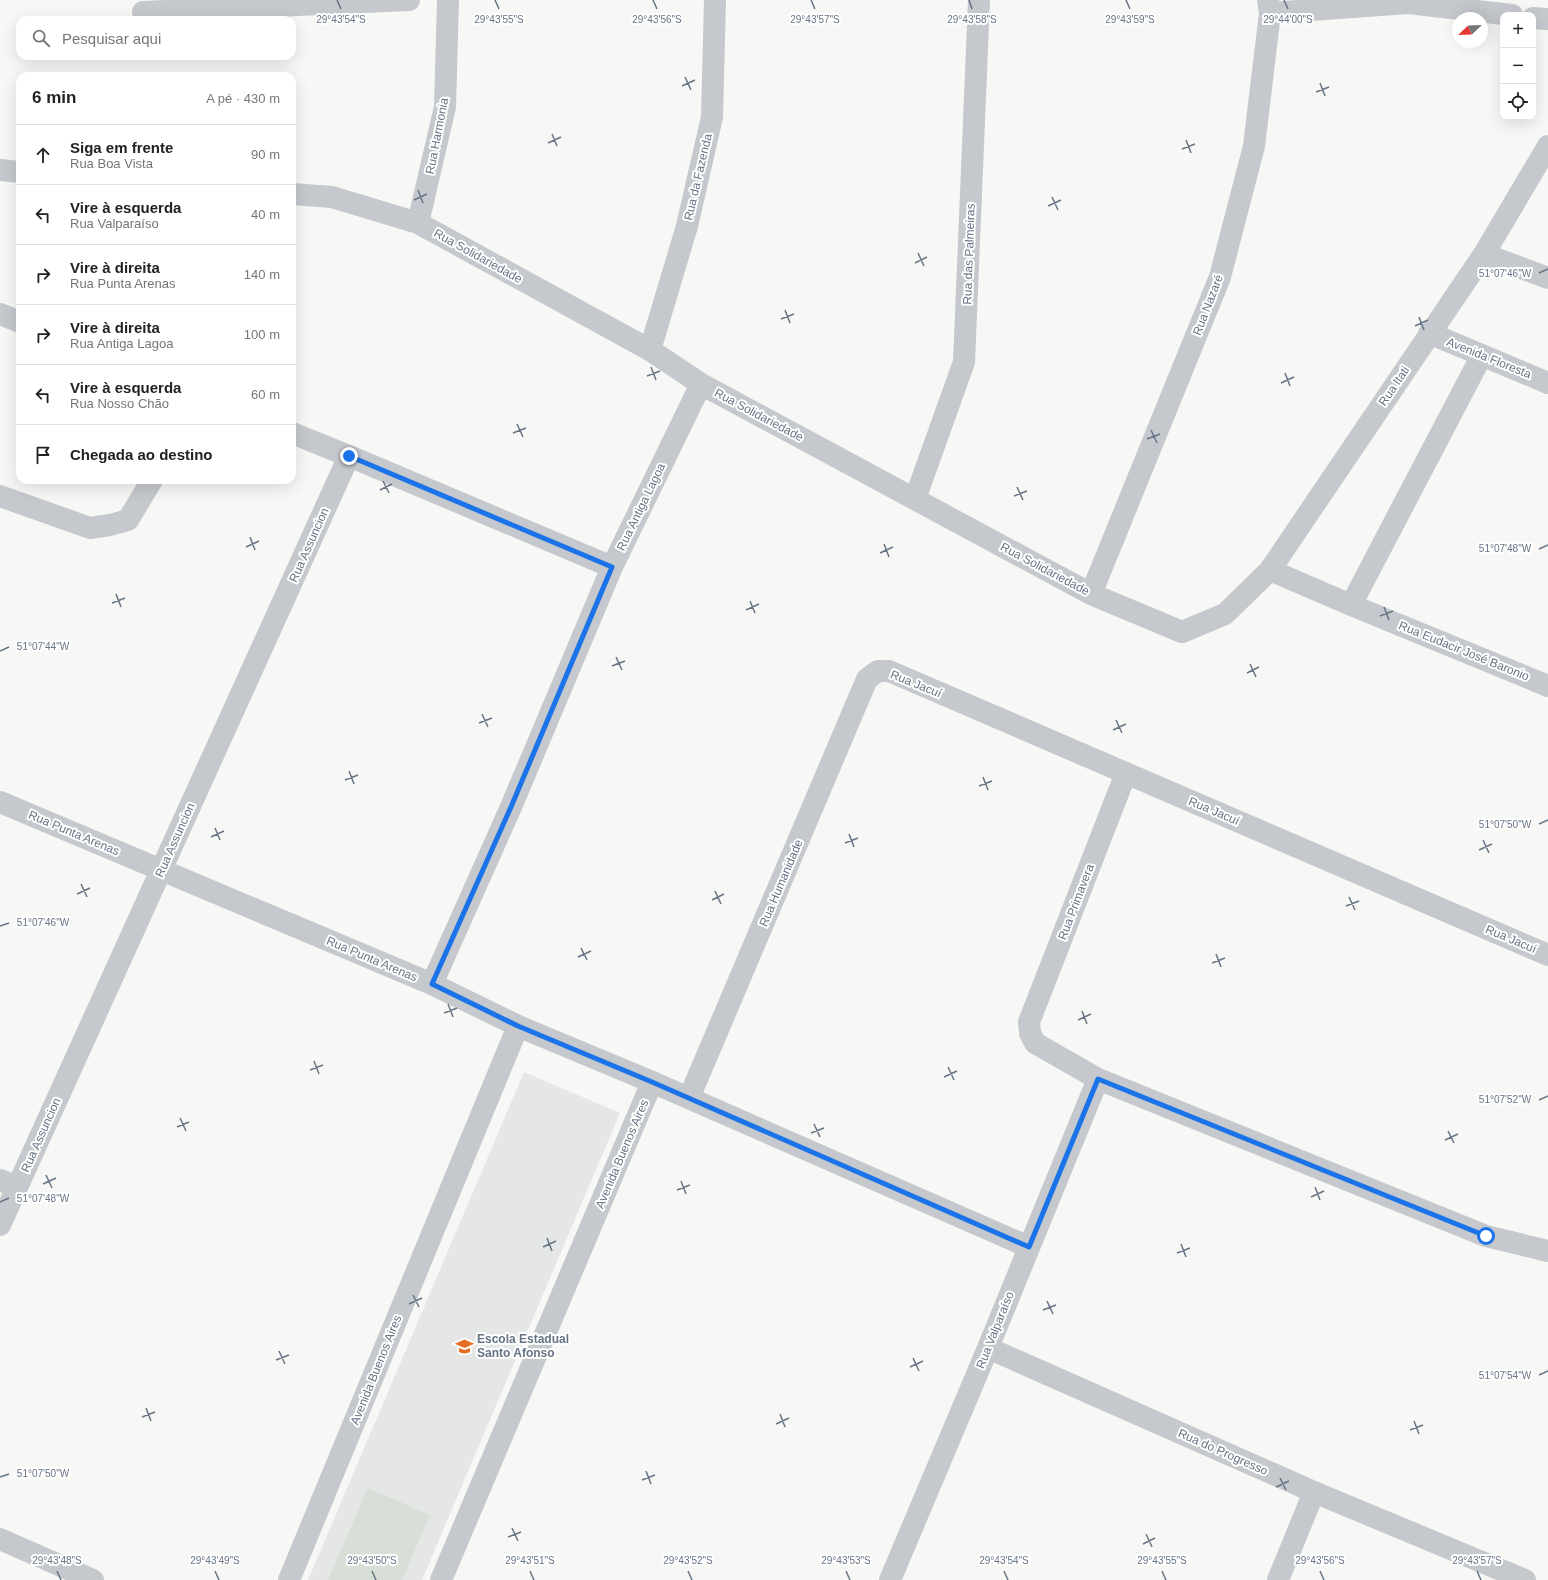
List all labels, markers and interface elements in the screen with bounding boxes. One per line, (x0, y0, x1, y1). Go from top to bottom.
north arrow (1452, 12, 1488, 48)
map controls (1500, 12, 1536, 120)
button: + (1500, 12, 1536, 48)
text: 29°43'54"S (316, 14, 366, 25)
text: 29°43'55"S (474, 14, 524, 25)
text: 29°43'56"S (632, 14, 682, 25)
text: 29°43'57"S (790, 14, 840, 25)
text: 29°43'58"S (947, 14, 997, 25)
text: 29°43'59"S (1105, 14, 1155, 25)
text: 29°44'00"S (1263, 14, 1313, 25)
search box (16, 16, 296, 60)
icon: search (30, 27, 52, 49)
text: Pesquisar aqui (62, 30, 161, 47)
button: − (1500, 48, 1536, 84)
button: locate (1500, 84, 1536, 120)
text: 6 min (32, 88, 76, 107)
text: A pé · 430 m (206, 91, 280, 106)
street label: Rua Harmonia (423, 96, 451, 175)
street label: Rua da Fazenda (681, 132, 715, 222)
text: Siga em frente (70, 139, 173, 156)
icon: ahead (32, 144, 54, 166)
text: 90 m (251, 147, 280, 162)
text: Rua Boa Vista (70, 156, 153, 171)
text: Vire à esquerda (70, 199, 181, 216)
street label: Rua das Palmeiras (960, 203, 978, 305)
icon: left (32, 204, 54, 226)
text: 40 m (251, 207, 280, 222)
text: Rua Valparaíso (70, 216, 159, 231)
street label: Rua Solidariedade (431, 226, 525, 286)
text: Vire à direita (70, 259, 160, 276)
icon: right (32, 264, 54, 286)
text: 140 m (244, 267, 280, 282)
text: 51°07'46"W (1479, 268, 1532, 279)
street label: Rua Nazaré (1190, 272, 1226, 337)
text: Rua Punta Arenas (70, 276, 176, 291)
text: Vire à direita (70, 319, 160, 336)
icon: right (32, 324, 54, 346)
text: 100 m (244, 327, 280, 342)
street label: Avenida Floresta (1445, 335, 1534, 381)
text: Rua Antiga Lagoa (70, 336, 173, 351)
street label: Rua Itati (1376, 364, 1412, 408)
text: Vire à esquerda (70, 379, 181, 396)
icon: left (32, 384, 54, 406)
street label: Rua Solidariedade (712, 386, 806, 445)
text: 60 m (251, 387, 280, 402)
text: Rua Nosso Chão (70, 396, 169, 411)
icon: arrive (32, 444, 54, 466)
text: Chegada ao destino (70, 446, 213, 463)
route end (340, 447, 358, 465)
street label: Rua Antiga Lagoa (614, 461, 668, 553)
street label: Rua Assuncion (286, 506, 332, 584)
street label: Rua Solidariedade (998, 540, 1092, 599)
text: 51°07'48"W (1479, 543, 1532, 554)
street label: Rua Eudacir José Baronio (1397, 618, 1532, 684)
text: 51°07'44"W (17, 641, 70, 652)
street label: Rua Jacuí (888, 667, 944, 701)
street label: Rua Jacuí (1186, 794, 1242, 828)
street label: Rua Assuncion (152, 801, 198, 879)
street label: Rua Punta Arenas (26, 808, 122, 858)
text: 51°07'50"W (1479, 819, 1532, 830)
street label: Rua Humanidade (756, 837, 806, 929)
street label: Rua Primavera (1055, 862, 1097, 942)
text: 51°07'46"W (17, 917, 70, 928)
street label: Rua Jacuí (1483, 922, 1539, 956)
street label: Rua Punta Arenas (324, 934, 420, 984)
text: 51°07'52"W (1479, 1094, 1532, 1105)
street label: Rua Assuncion (18, 1096, 64, 1174)
street label: Avenida Buenos Aires (593, 1097, 651, 1211)
text: 51°07'48"W (17, 1193, 70, 1204)
route start (1477, 1227, 1495, 1245)
street label: Rua Valparaíso (973, 1289, 1017, 1371)
street label: Avenida Buenos Aires (348, 1313, 404, 1427)
place label: Escola Estadual Santo Afonso (477, 1332, 569, 1360)
school or university icon: Escola Estadual Santo Afonso (454, 1336, 474, 1356)
text: 51°07'54"W (1479, 1370, 1532, 1381)
street label: Rua do Progresso (1176, 1426, 1270, 1478)
text: 51°07'50"W (17, 1468, 70, 1479)
text: 29°43'48"S (32, 1555, 82, 1566)
text: 29°43'49"S (190, 1555, 240, 1566)
text: 29°43'50"S (347, 1555, 397, 1566)
text: 29°43'51"S (505, 1555, 555, 1566)
text: 29°43'52"S (663, 1555, 713, 1566)
text: 29°43'53"S (821, 1555, 871, 1566)
text: 29°43'54"S (979, 1555, 1029, 1566)
text: 29°43'55"S (1137, 1555, 1187, 1566)
text: 29°43'56"S (1295, 1555, 1345, 1566)
text: 29°43'57"S (1452, 1555, 1502, 1566)

